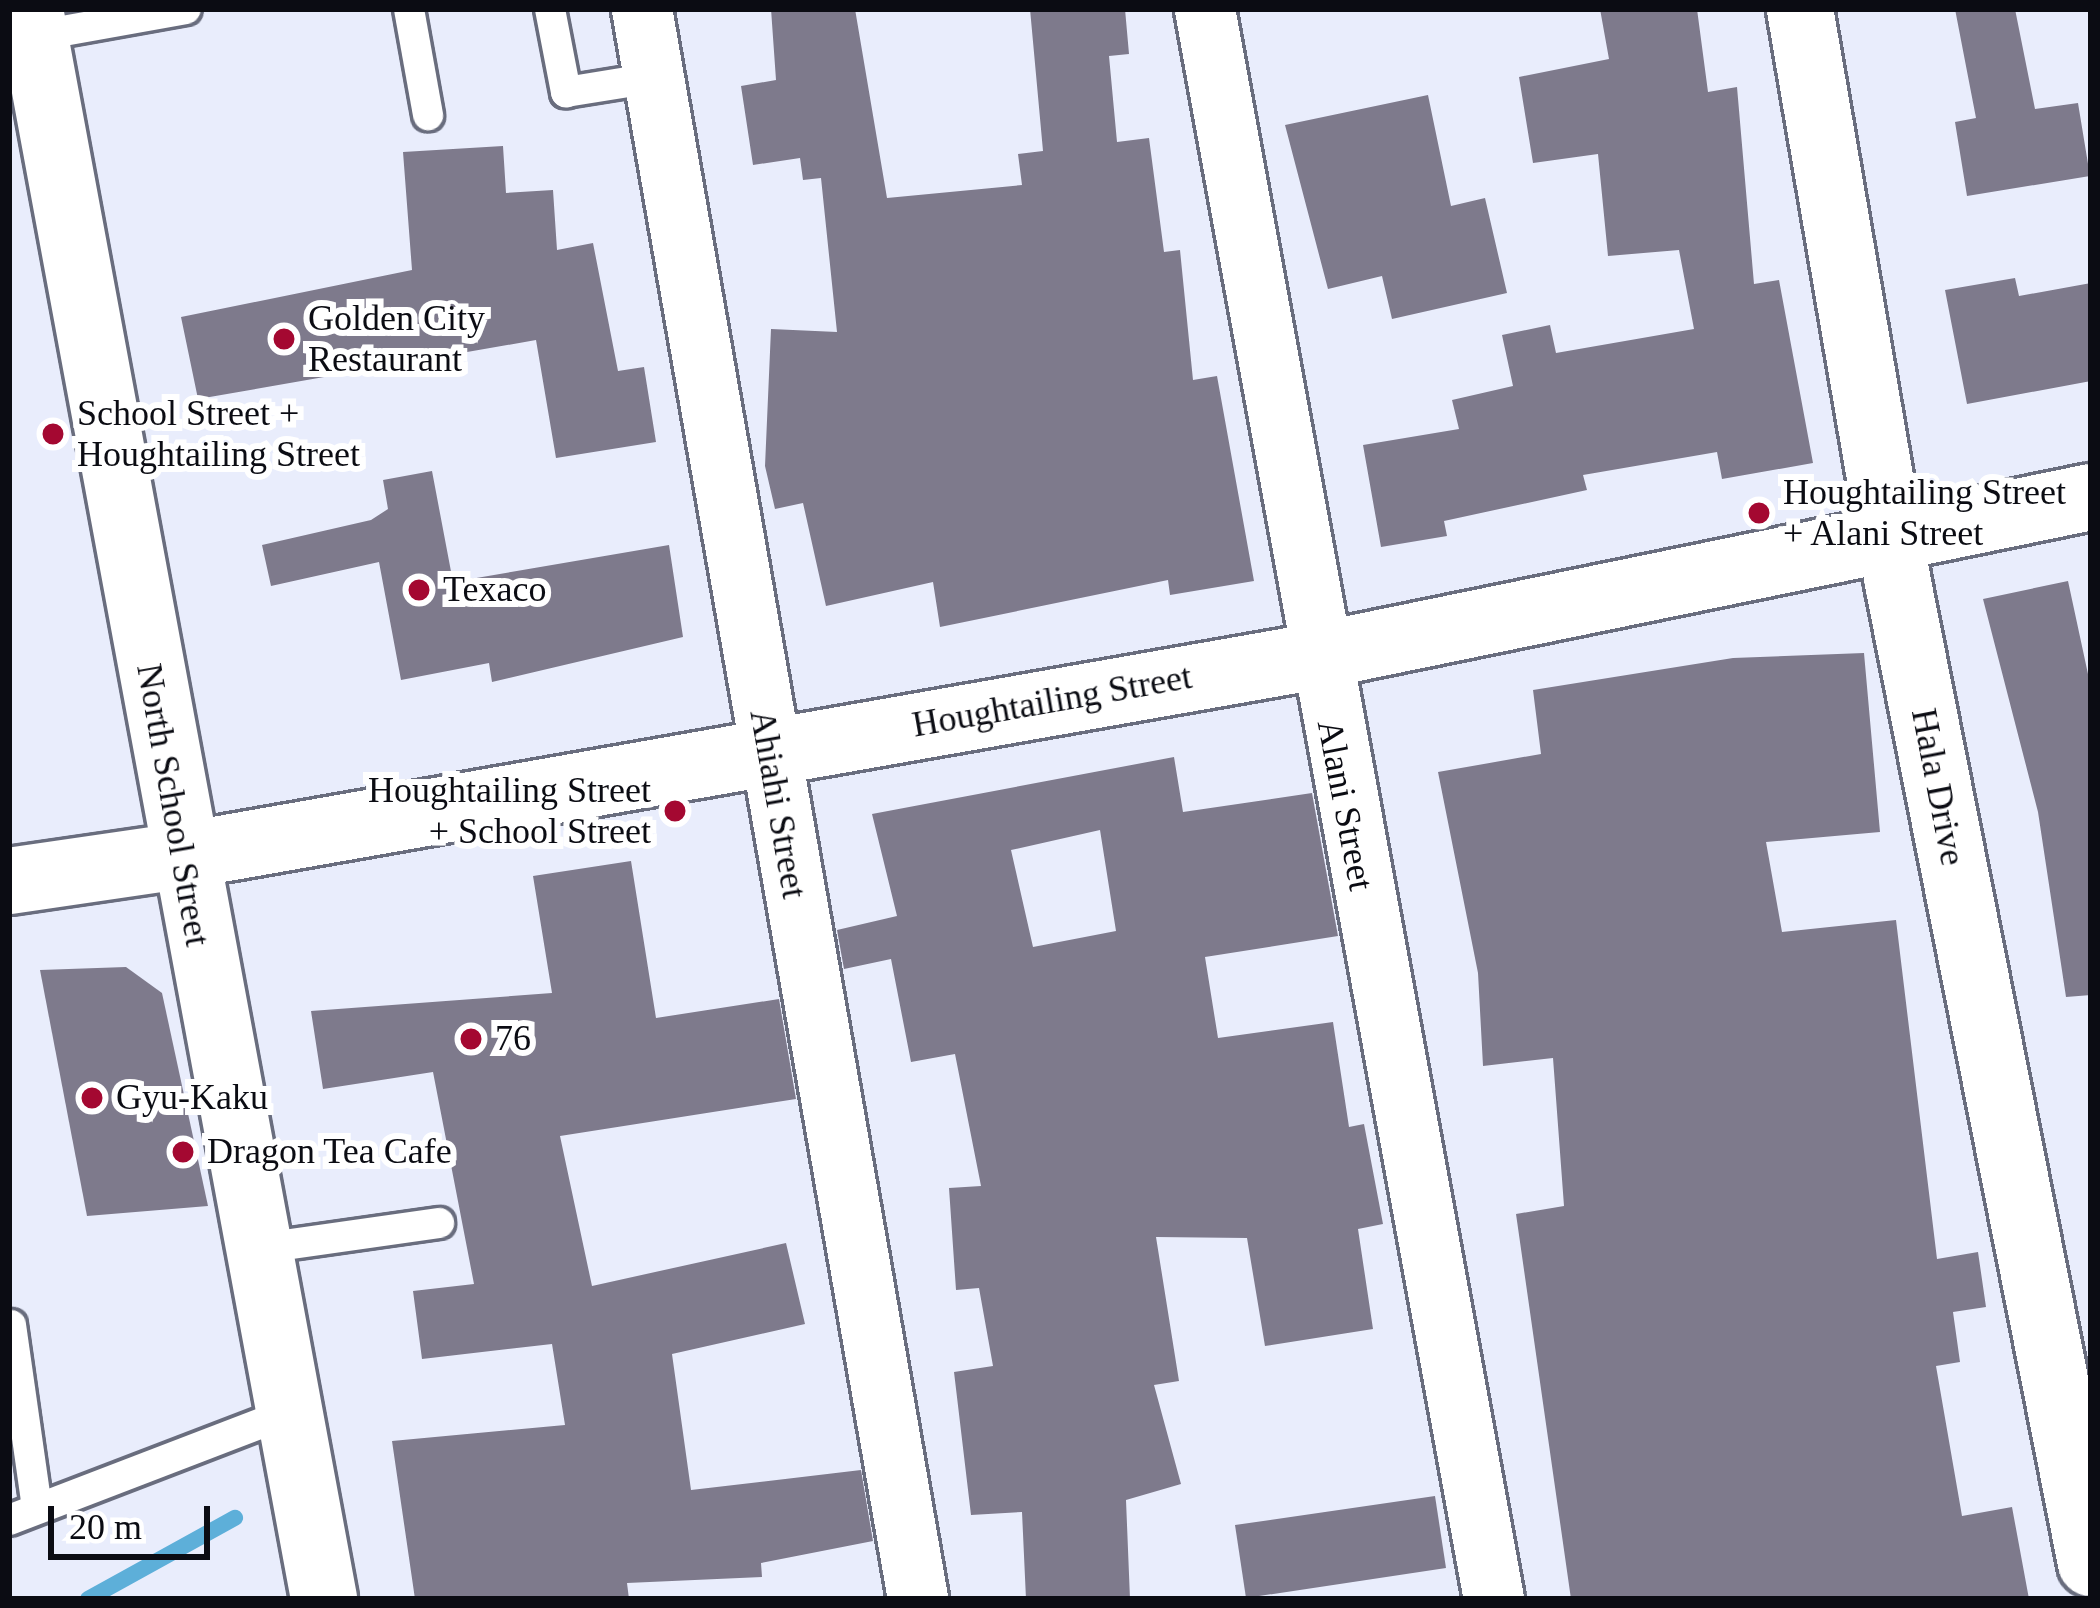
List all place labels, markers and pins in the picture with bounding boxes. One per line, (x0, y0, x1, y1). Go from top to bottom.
place label: Golden City Restaurant (308, 296, 485, 381)
marker: Golden City Restaurant (271, 326, 297, 352)
place label: School Street + Houghtailing Street (77, 391, 360, 476)
marker: School Street + Houghtailing Street (40, 421, 66, 447)
place label: Houghtailing Street + Alani Street (1783, 470, 2066, 555)
marker: Houghtailing Street + Alani Street (1746, 500, 1772, 526)
place label: Texaco (443, 568, 546, 612)
marker: Texaco (406, 577, 432, 603)
place label: Houghtailing Street + School Street (368, 768, 651, 853)
marker: Houghtailing Street + School Street (662, 798, 688, 824)
place label: 76 (495, 1017, 531, 1061)
marker: 76 (458, 1026, 484, 1052)
place label: Gyu-Kaku (116, 1076, 268, 1120)
marker: Gyu-Kaku (79, 1085, 105, 1111)
place label: Dragon Tea Cafe (207, 1130, 452, 1174)
marker: Dragon Tea Cafe (170, 1139, 196, 1165)

